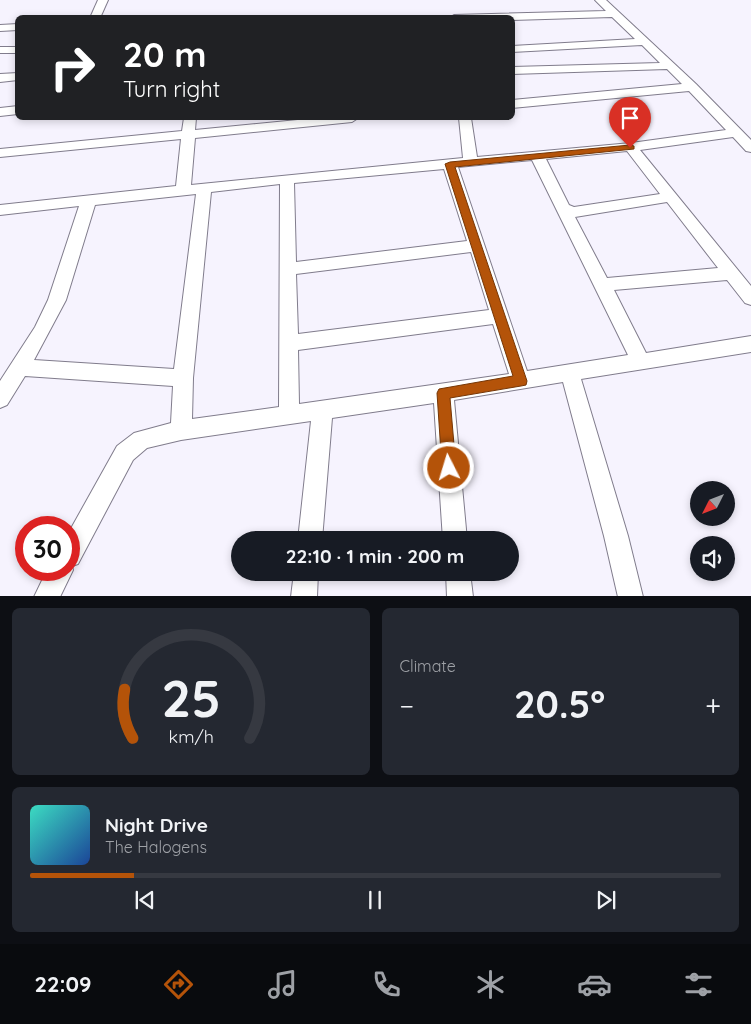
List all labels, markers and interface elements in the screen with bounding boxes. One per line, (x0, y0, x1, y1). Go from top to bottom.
text: 20 m (123, 32, 206, 76)
icon: right (40, 35, 105, 100)
text: Turn right (123, 75, 220, 103)
pin (609, 97, 651, 148)
icon: arrive (616, 104, 644, 132)
position arrow (422, 441, 474, 493)
north arrow (690, 481, 735, 526)
map controls (690, 481, 735, 581)
speed limit sign: 30 (15, 516, 80, 581)
button: sound (690, 536, 735, 581)
text: 22:10 · 1 min · 200 m (286, 544, 464, 568)
text: Climate (400, 656, 456, 676)
text: 25 (161, 665, 221, 730)
text: 20.5° (514, 680, 605, 728)
text: − (400, 688, 414, 723)
text: + (705, 688, 721, 723)
text: km/h (168, 725, 213, 747)
text: Night Drive (105, 813, 208, 837)
text: The Halogens (105, 837, 207, 857)
icon: previous (131, 886, 159, 914)
icon: pause (361, 886, 389, 914)
icon: next (592, 886, 620, 914)
icon: directions (161, 967, 196, 1002)
icon: music (265, 967, 300, 1002)
icon: phone (369, 967, 404, 1002)
icon: climate (473, 967, 508, 1002)
icon: car (577, 967, 612, 1002)
icon: filters (681, 967, 716, 1002)
text: 22:09 (35, 970, 92, 998)

